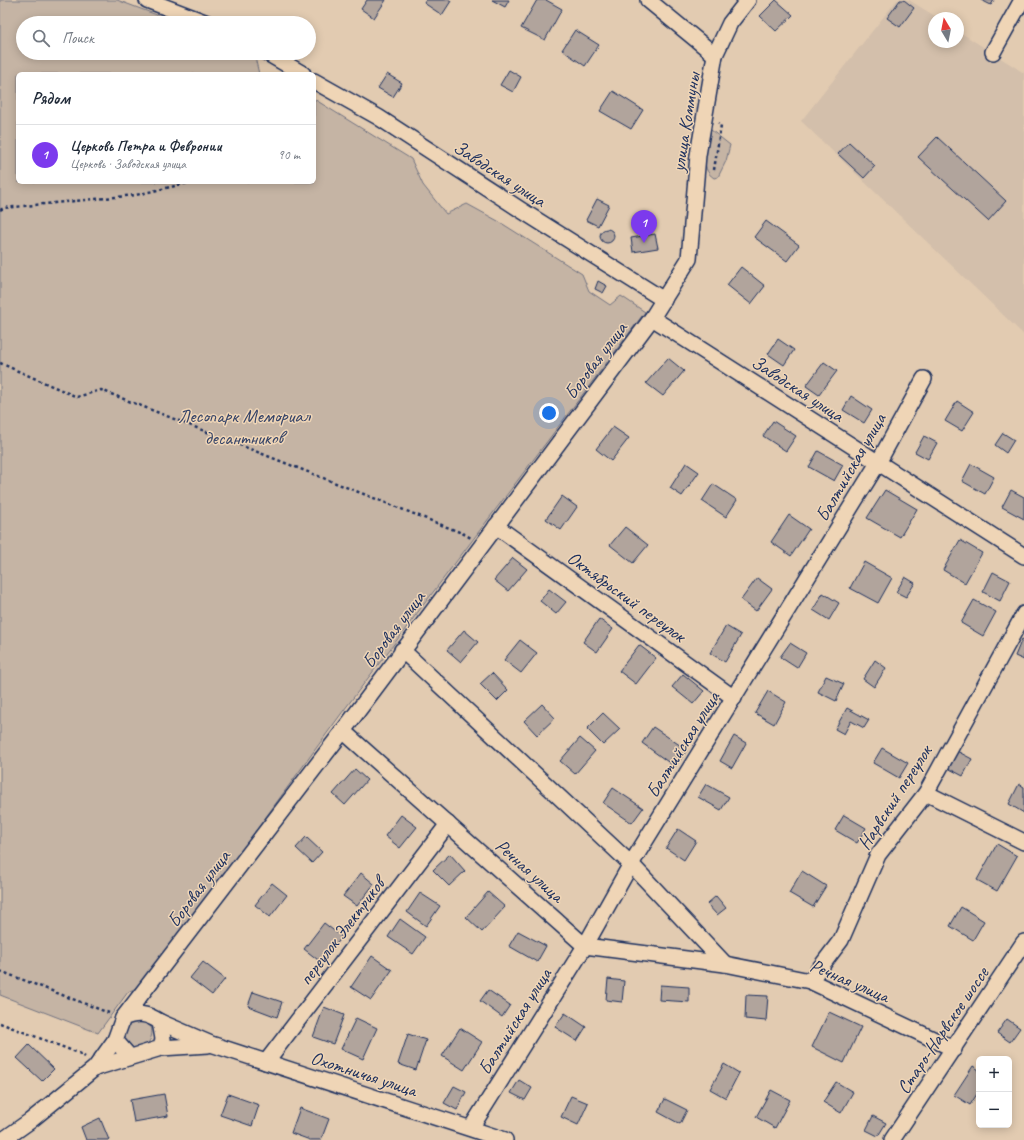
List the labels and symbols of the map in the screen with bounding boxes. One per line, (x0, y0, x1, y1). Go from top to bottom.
north arrow (928, 12, 964, 48)
street label: улица Коммуны (666, 69, 706, 175)
street label: Заводская улица (449, 135, 552, 214)
pin: 1 (631, 210, 657, 243)
street label: Боровая улица (559, 316, 634, 404)
street label: Заводская улица (747, 350, 850, 429)
your location (539, 403, 559, 423)
park label: Лесопарк Мемориал десантников (178, 404, 311, 450)
street label: Балтийская улица (810, 408, 892, 526)
street label: Октябрьский переулок (563, 546, 692, 649)
street label: Боровая улица (357, 585, 432, 673)
street label: Балтийская улица (641, 686, 726, 802)
street label: Нарвский переулок (852, 739, 939, 854)
street label: Речная улица (490, 834, 570, 909)
street label: Боровая улица (162, 844, 237, 932)
street label: переулок Электриков (294, 870, 393, 990)
street label: Речная улица (806, 954, 895, 1009)
street label: Старо-Нарвское шоссе (892, 961, 995, 1099)
street label: Балтийская улица (473, 963, 558, 1079)
street label: Охотничья улица (308, 1046, 422, 1103)

